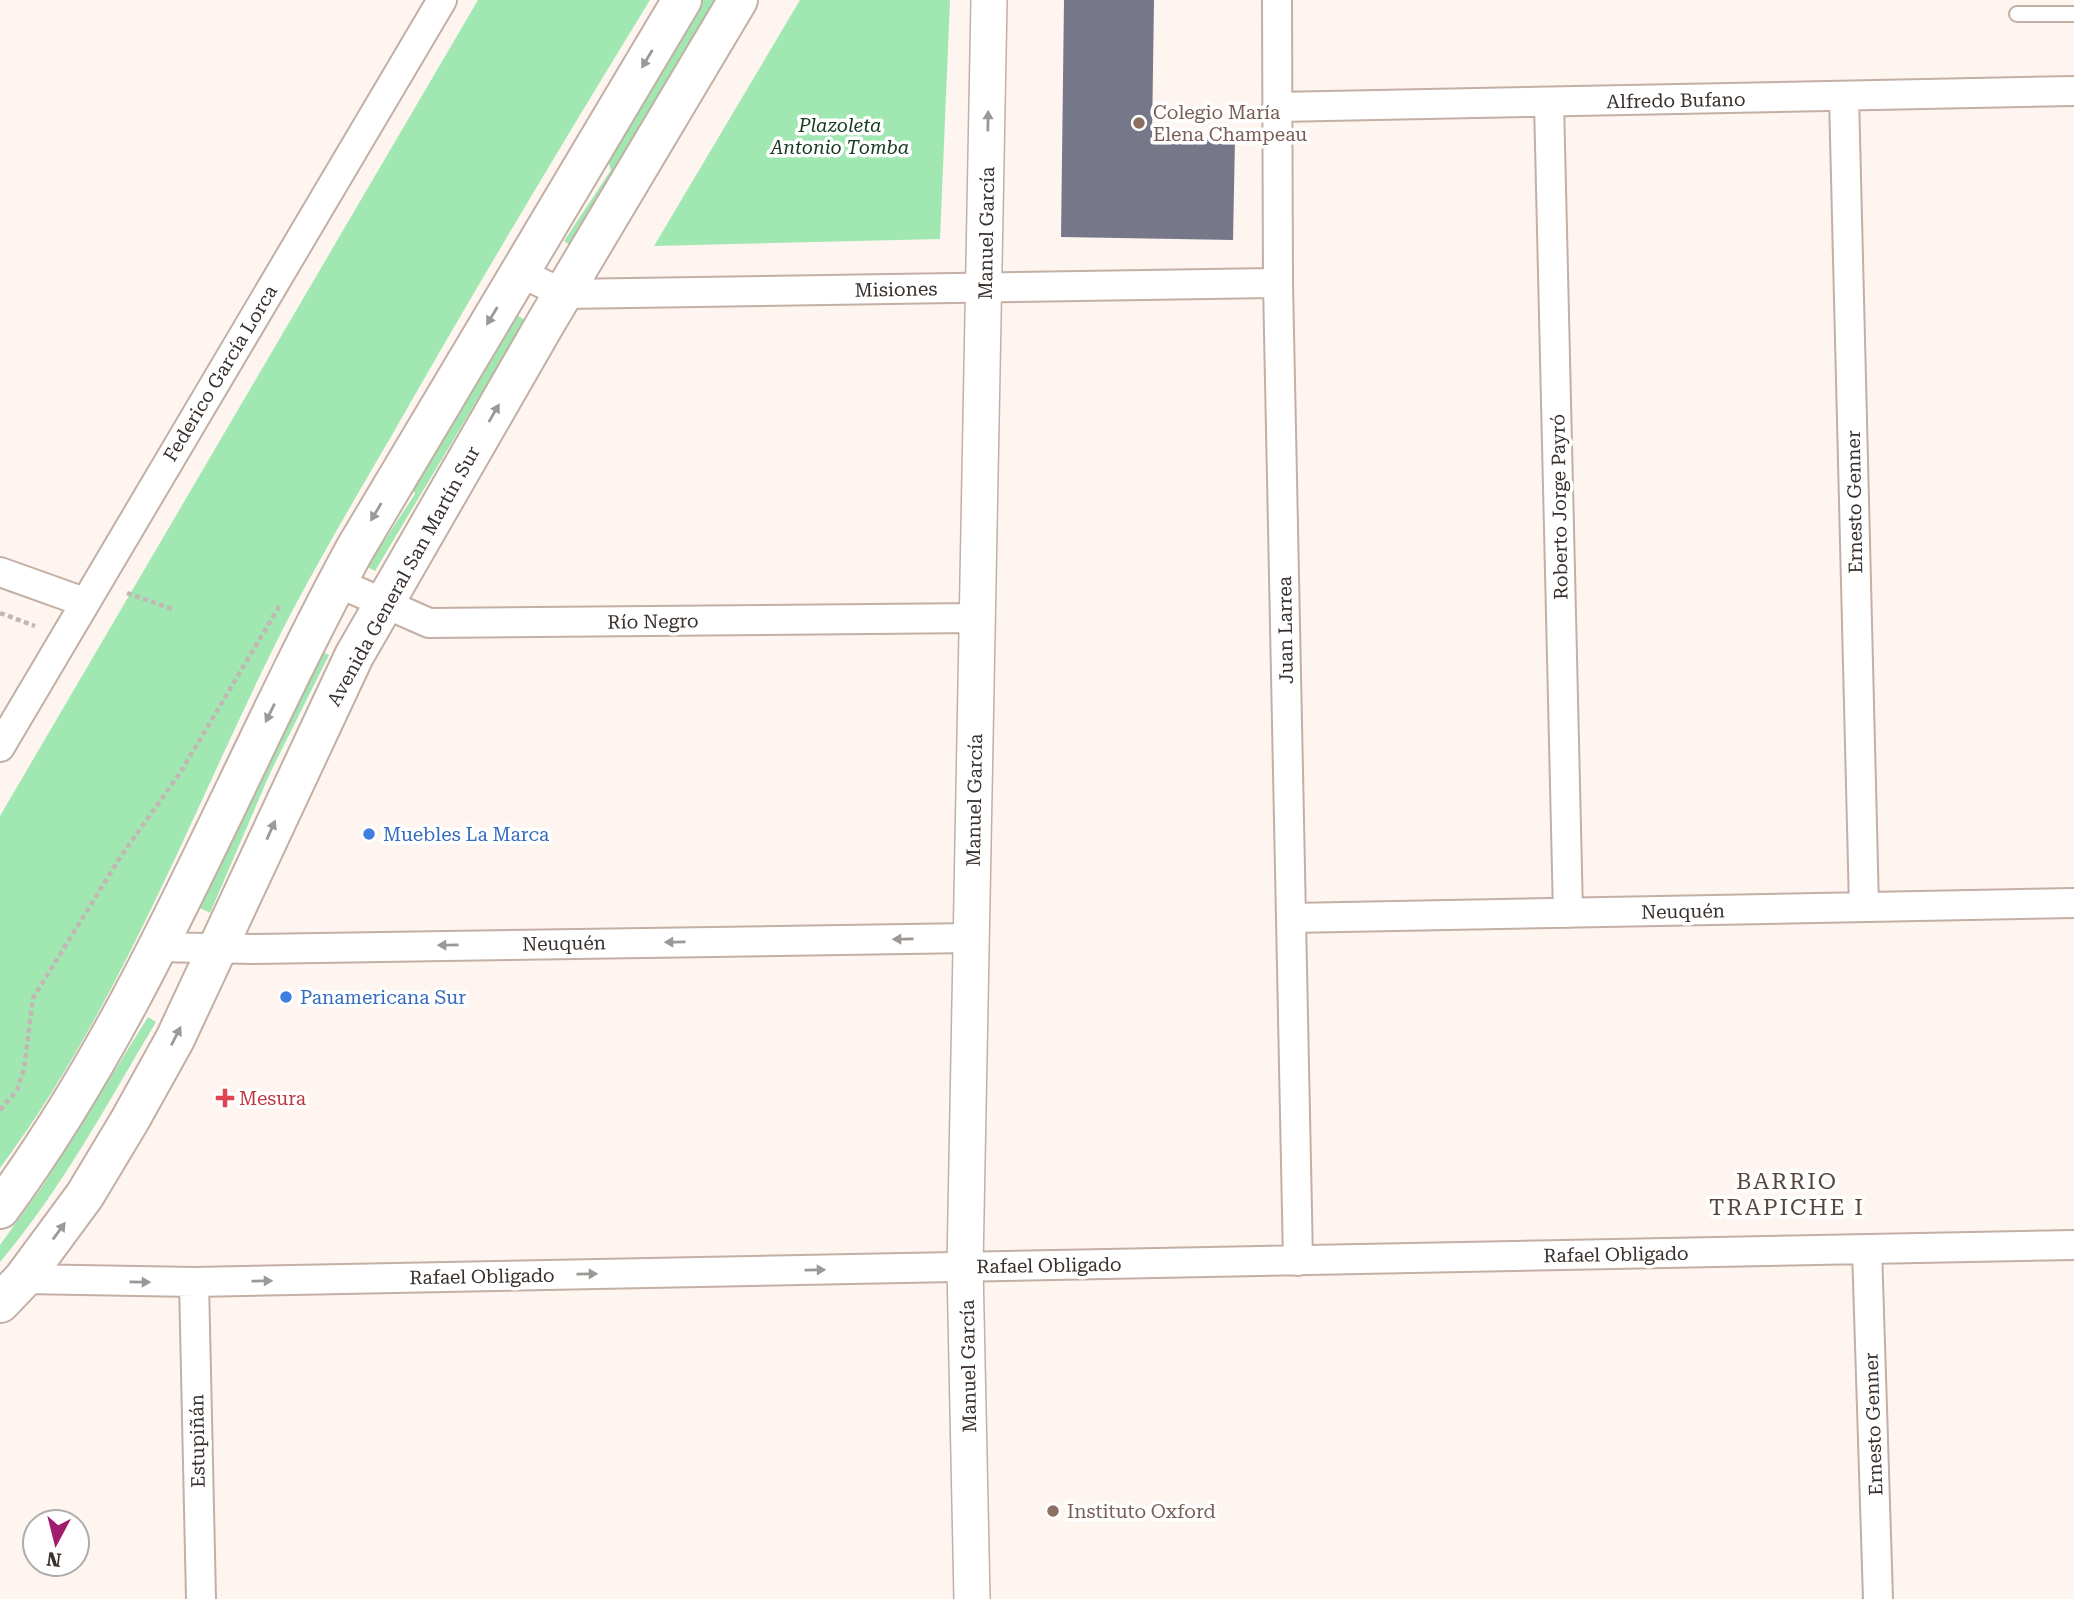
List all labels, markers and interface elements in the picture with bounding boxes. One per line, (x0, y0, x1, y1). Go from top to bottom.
one-way arrow (641, 49, 654, 68)
street label: Alfredo Bufano (1606, 88, 1746, 113)
place label: Colegio María Elena Champeau (1153, 101, 1307, 146)
one-way arrow (982, 110, 994, 132)
park label: Plazoleta Antonio Tomba (770, 114, 909, 159)
marker: Colegio María Elena Champeau (1131, 115, 1147, 131)
street label: Manuel García (974, 166, 999, 300)
street label: Misiones (854, 277, 938, 302)
street label: Federico García Lorca (159, 280, 283, 466)
one-way arrow (485, 307, 498, 326)
one-way arrow (487, 404, 500, 423)
street label: Roberto Jorge Payró (1546, 414, 1573, 600)
street label: Ernesto Genner (1842, 430, 1867, 574)
street label: Avenida General San Martín Sur (322, 442, 485, 710)
one-way arrow (370, 503, 382, 522)
street label: Juan Larrea (1273, 575, 1298, 684)
street label: Río Negro (607, 609, 699, 634)
one-way arrow (265, 703, 276, 723)
street label: Manuel García (962, 733, 987, 867)
one-way arrow (265, 820, 277, 840)
place label: Muebles La Marca (383, 823, 550, 846)
marker: Muebles La Marca (361, 826, 377, 842)
street label: Neuquén (1641, 899, 1725, 924)
street label: Neuquén (522, 931, 606, 956)
one-way arrow (891, 933, 913, 945)
one-way arrow (664, 936, 686, 948)
one-way arrow (437, 940, 459, 951)
place label: Panamericana Sur (300, 986, 466, 1009)
marker: Panamericana Sur (278, 989, 294, 1005)
one-way arrow (170, 1026, 181, 1046)
place label: Mesura (239, 1087, 307, 1110)
marker: Mesura (217, 1090, 233, 1106)
district label: BARRIO TRAPICHE I (1709, 1168, 1865, 1221)
one-way arrow (52, 1222, 66, 1240)
street label: Rafael Obligado (1543, 1242, 1689, 1267)
street label: Rafael Obligado (976, 1253, 1122, 1278)
street label: Rafael Obligado (409, 1264, 555, 1289)
one-way arrow (804, 1264, 826, 1276)
one-way arrow (576, 1269, 598, 1280)
one-way arrow (251, 1275, 273, 1287)
one-way arrow (130, 1276, 152, 1288)
street label: Manuel García (956, 1299, 981, 1433)
street label: Ernesto Genner (1859, 1352, 1887, 1496)
street label: Estupiñán (185, 1394, 210, 1488)
place label: Instituto Oxford (1067, 1500, 1216, 1523)
marker: Instituto Oxford (1045, 1503, 1061, 1519)
north arrow (21, 1508, 91, 1578)
text: N (45, 1547, 63, 1572)

